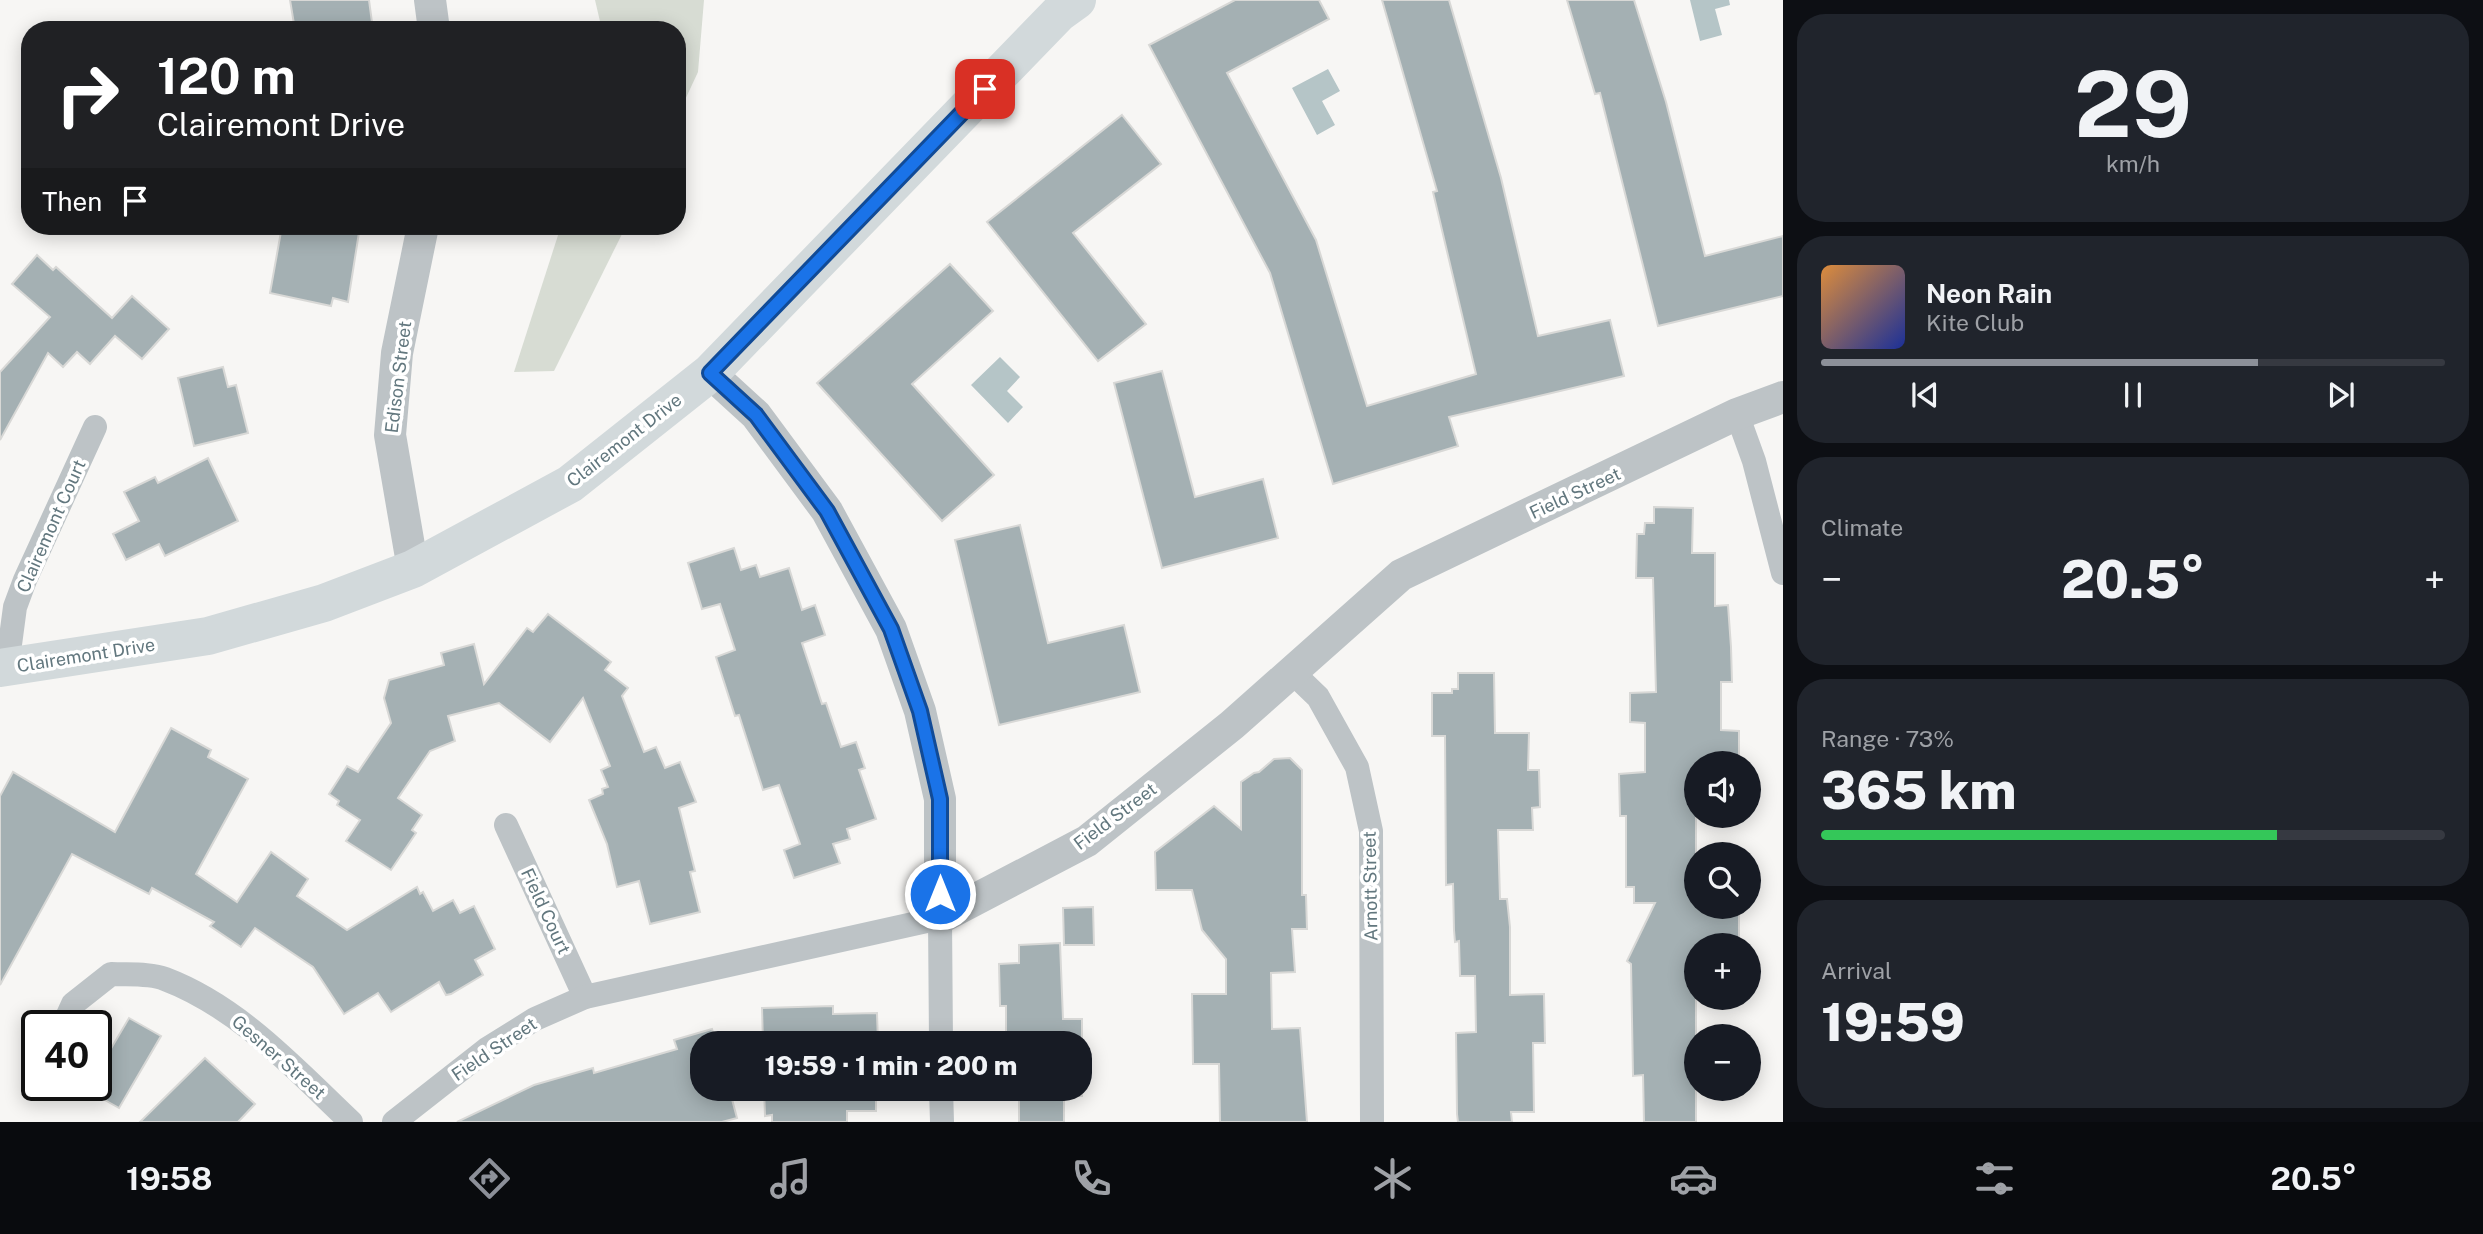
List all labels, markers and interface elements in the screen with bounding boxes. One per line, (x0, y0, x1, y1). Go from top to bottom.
text: 120 m (157, 47, 296, 105)
icon: right (42, 49, 133, 140)
text: 29 (2074, 51, 2192, 157)
pin (955, 59, 1015, 119)
icon: arrive (966, 70, 1004, 108)
text: Clairemont Drive (157, 106, 405, 143)
text: km/h (2106, 150, 2160, 177)
icon: arrive (116, 182, 154, 220)
text: Then (42, 186, 102, 217)
text: Neon Rain (1926, 278, 2052, 309)
text: Kite Club (1926, 309, 2024, 336)
street label: Edison Street (381, 320, 415, 434)
icon: previous (1906, 376, 1944, 414)
icon: pause (2114, 376, 2152, 414)
icon: next (2322, 376, 2360, 414)
street label: Clairemont Drive (563, 389, 685, 491)
street label: Clairemont Court (12, 456, 90, 596)
street label: Field Street (1526, 463, 1624, 523)
text: Climate (1821, 514, 1903, 541)
text: 20.5° (2061, 549, 2205, 610)
text: − (1821, 557, 1842, 602)
text: + (2424, 557, 2445, 602)
street label: Clairemont Drive (15, 634, 157, 676)
text: Range · 73% (1821, 725, 1954, 752)
map controls (1684, 751, 1761, 1101)
button: sound (1684, 751, 1761, 828)
text: 365 km (1821, 760, 2017, 821)
street label: Field Street (1070, 778, 1160, 854)
street label: Arnott Street (1359, 831, 1381, 941)
button: search (1684, 842, 1761, 919)
position arrow (903, 857, 977, 931)
street label: Field Court (517, 865, 575, 957)
button: + (1684, 933, 1761, 1010)
text: Arrival (1821, 957, 1892, 984)
text: 19:59 (1821, 992, 1965, 1053)
speed limit sign: 40 (21, 1010, 112, 1101)
street label: Gesner Street (228, 1011, 330, 1103)
street label: Field Street (447, 1013, 541, 1085)
button: − (1684, 1024, 1761, 1101)
text: 19:59 · 1 min · 200 m (765, 1050, 1017, 1081)
icon: directions (465, 1154, 514, 1203)
icon: music (766, 1154, 815, 1203)
icon: phone (1067, 1154, 1116, 1203)
icon: climate (1368, 1154, 1417, 1203)
icon: car (1669, 1154, 1718, 1203)
icon: filters (1970, 1154, 2019, 1203)
text: 19:58 (126, 1160, 212, 1197)
text: 20.5° (2271, 1160, 2357, 1197)

